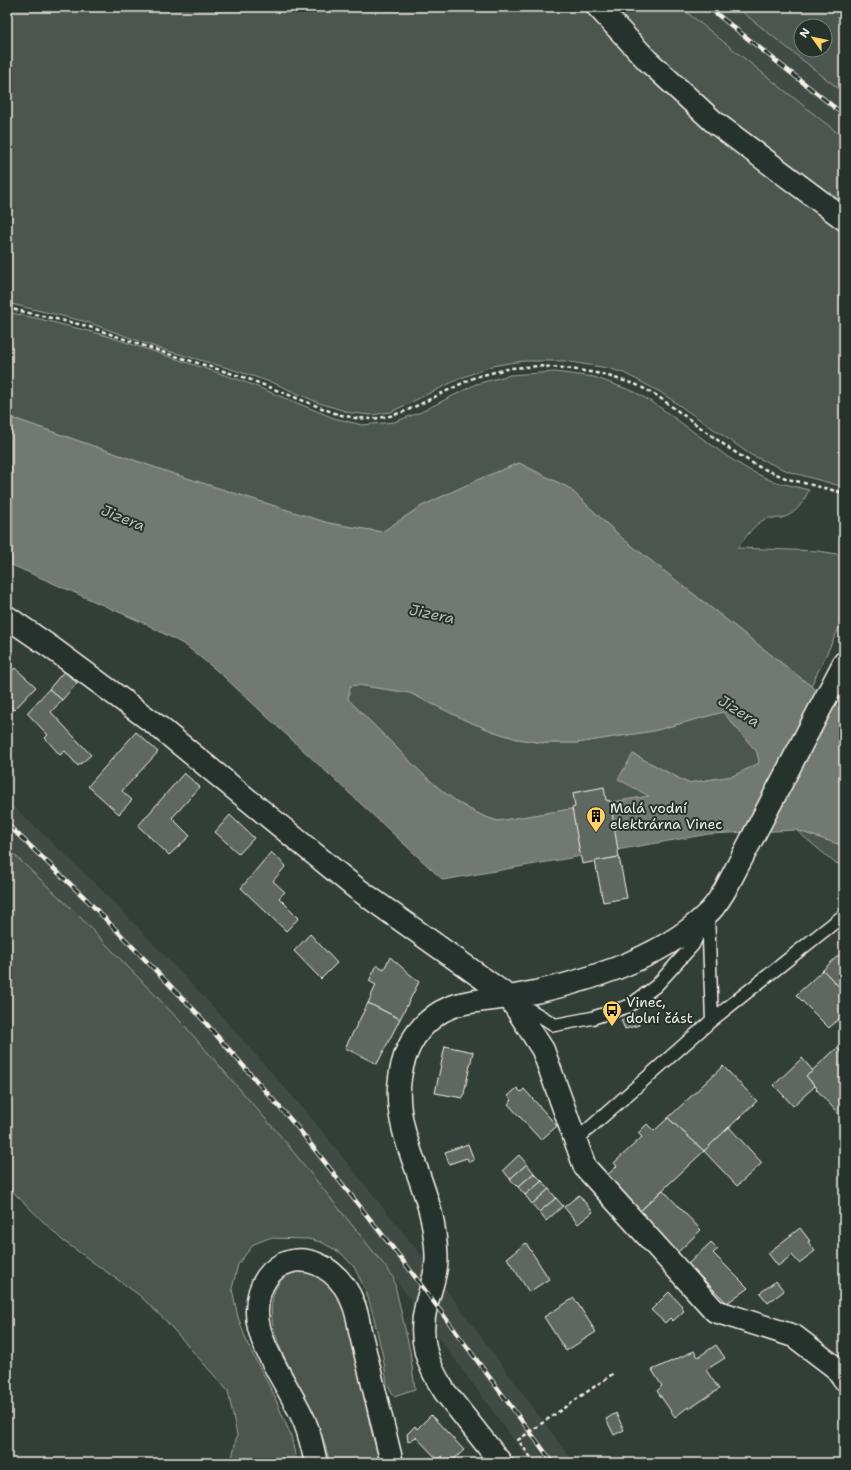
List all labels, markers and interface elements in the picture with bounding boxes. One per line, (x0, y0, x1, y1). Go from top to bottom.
north arrow (793, 18, 833, 58)
text: N (796, 25, 814, 41)
water label: Jizera (98, 500, 148, 536)
water label: Jizera (408, 599, 456, 629)
water label: Jizera (714, 690, 764, 732)
place label: Malá vodní elektrárna Vinec (610, 799, 722, 833)
building icon: Malá vodní elektrárna Vinec (585, 805, 607, 833)
place label: Vinec, dolní část (626, 993, 693, 1027)
bus stop icon: Vinec, dolní část (601, 999, 623, 1027)

